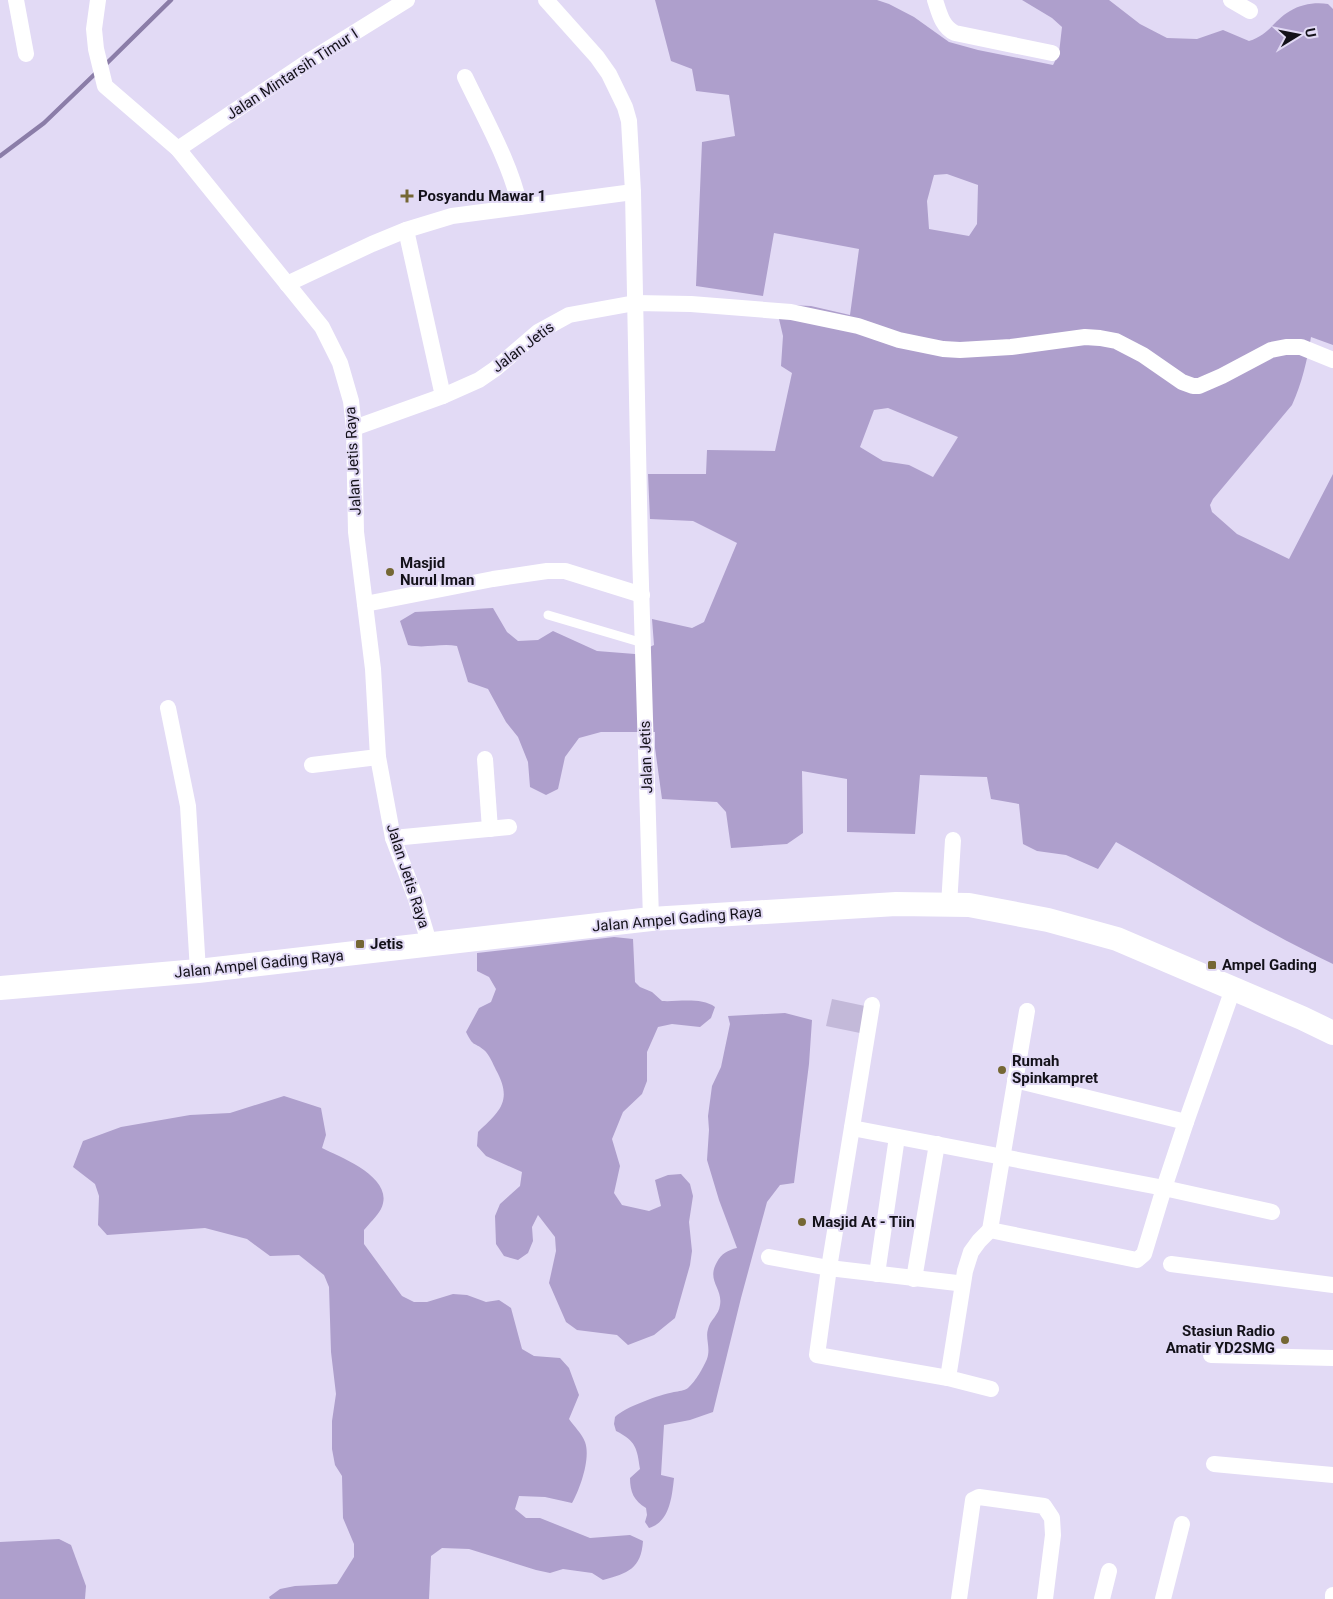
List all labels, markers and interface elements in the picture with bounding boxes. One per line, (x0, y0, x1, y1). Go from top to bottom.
north arrow (1273, 10, 1323, 60)
street label: Jalan Mintarsih Timur I (223, 25, 361, 123)
text: U (1302, 27, 1319, 39)
place label: Posyandu Mawar 1 (418, 187, 546, 205)
marker: Posyandu Mawar 1 (400, 189, 414, 203)
street label: Jalan Jetis (489, 318, 557, 376)
street label: Jalan Jetis Raya (341, 406, 365, 516)
place label: Masjid Nurul Iman (400, 554, 474, 589)
marker: Masjid Nurul Iman (384, 566, 396, 578)
street label: Jalan Jetis (636, 720, 656, 794)
street label: Jalan Jetis Raya (383, 821, 433, 931)
street label: Jalan Ampel Gading Raya (591, 903, 763, 935)
place label: Jetis (370, 935, 404, 953)
marker: Jetis (354, 938, 366, 950)
street label: Jalan Ampel Gading Raya (173, 946, 345, 982)
place label: Ampel Gading (1222, 956, 1317, 974)
marker: Ampel Gading (1206, 959, 1218, 971)
place label: Rumah Spinkampret (1012, 1052, 1098, 1087)
marker: Rumah Spinkampret (996, 1064, 1008, 1076)
place label: Masjid At - Tiin (812, 1213, 915, 1231)
marker: Masjid At - Tiin (796, 1216, 808, 1228)
place label: Stasiun Radio Amatir YD2SMG (1166, 1322, 1275, 1357)
marker: Stasiun Radio Amatir YD2SMG (1279, 1334, 1291, 1346)

